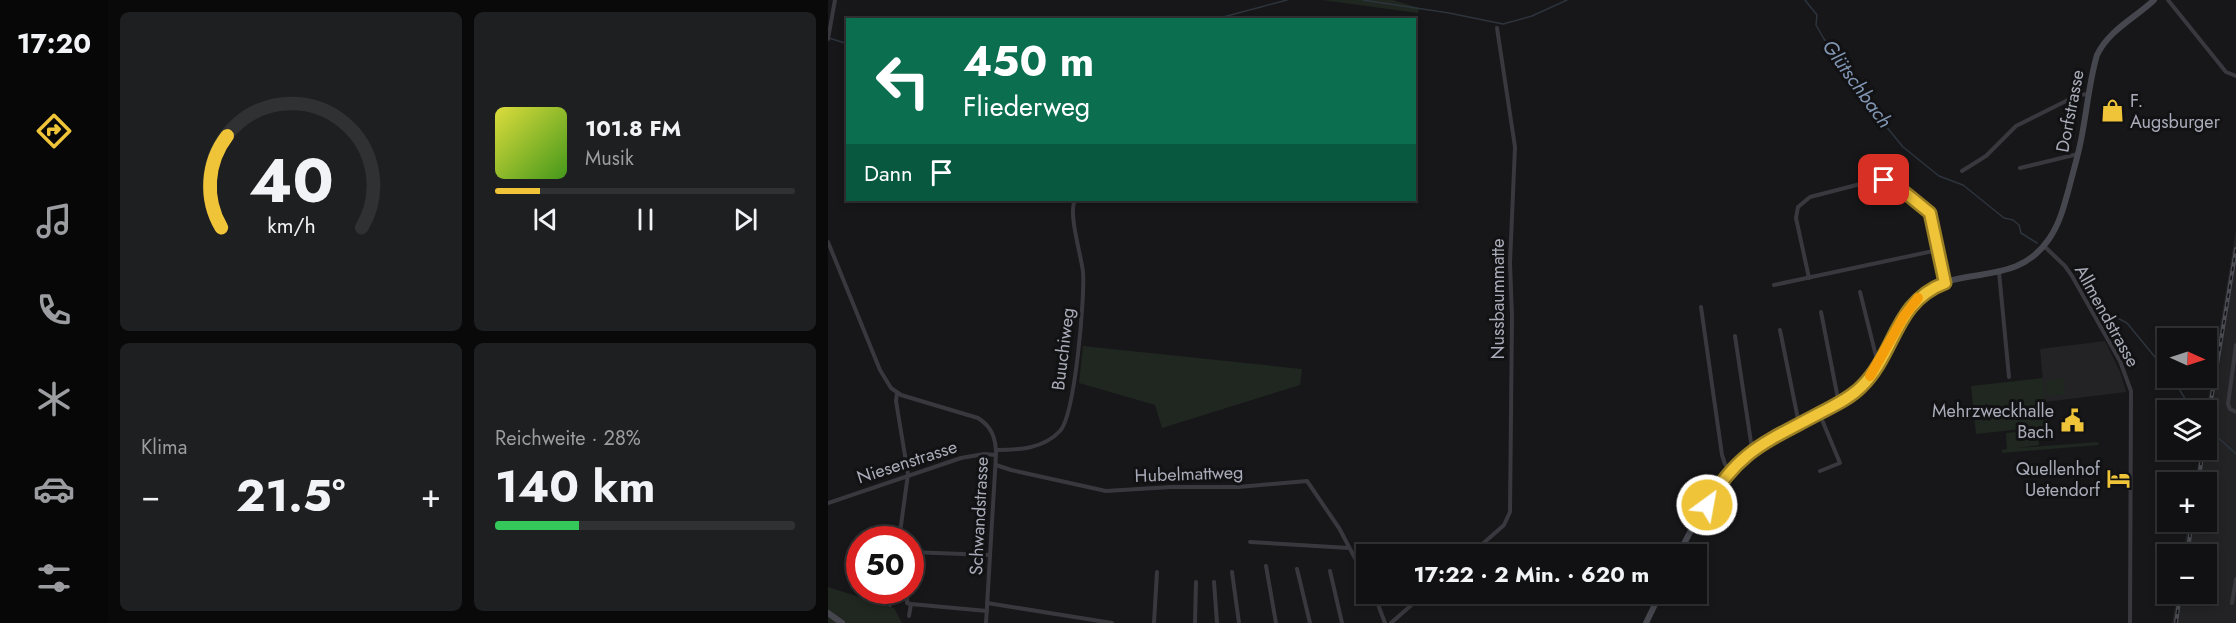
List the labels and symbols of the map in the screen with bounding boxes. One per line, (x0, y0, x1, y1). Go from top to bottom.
water label: Glütschbach (1815, 34, 1899, 134)
street label: Dorfstrasse (2049, 67, 2091, 155)
place label: F. Augsburger (2130, 88, 2221, 135)
shop icon: F. Augsburger (2099, 98, 2125, 124)
pin (1858, 154, 1909, 205)
street label: Nussbaummatte (1485, 239, 1511, 359)
street label: Allmendstrasse (2068, 260, 2146, 372)
street label: Buuchiweg (1045, 306, 1081, 392)
north arrow (2157, 328, 2217, 388)
place label: Mehrzweckhalle Bach (1932, 398, 2054, 445)
public building icon: Mehrzweckhalle Bach (2059, 408, 2085, 434)
street label: Niesenstrasse (853, 434, 961, 490)
street label: Schwandstrasse (963, 456, 995, 576)
place label: Quellenhof Uetendorf (2016, 456, 2101, 503)
street label: Hubelmattweg (1134, 459, 1244, 489)
hotel icon: Quellenhof Uetendorf (2105, 466, 2131, 492)
position arrow (1675, 473, 1739, 537)
speed limit sign: 50 (846, 526, 924, 604)

